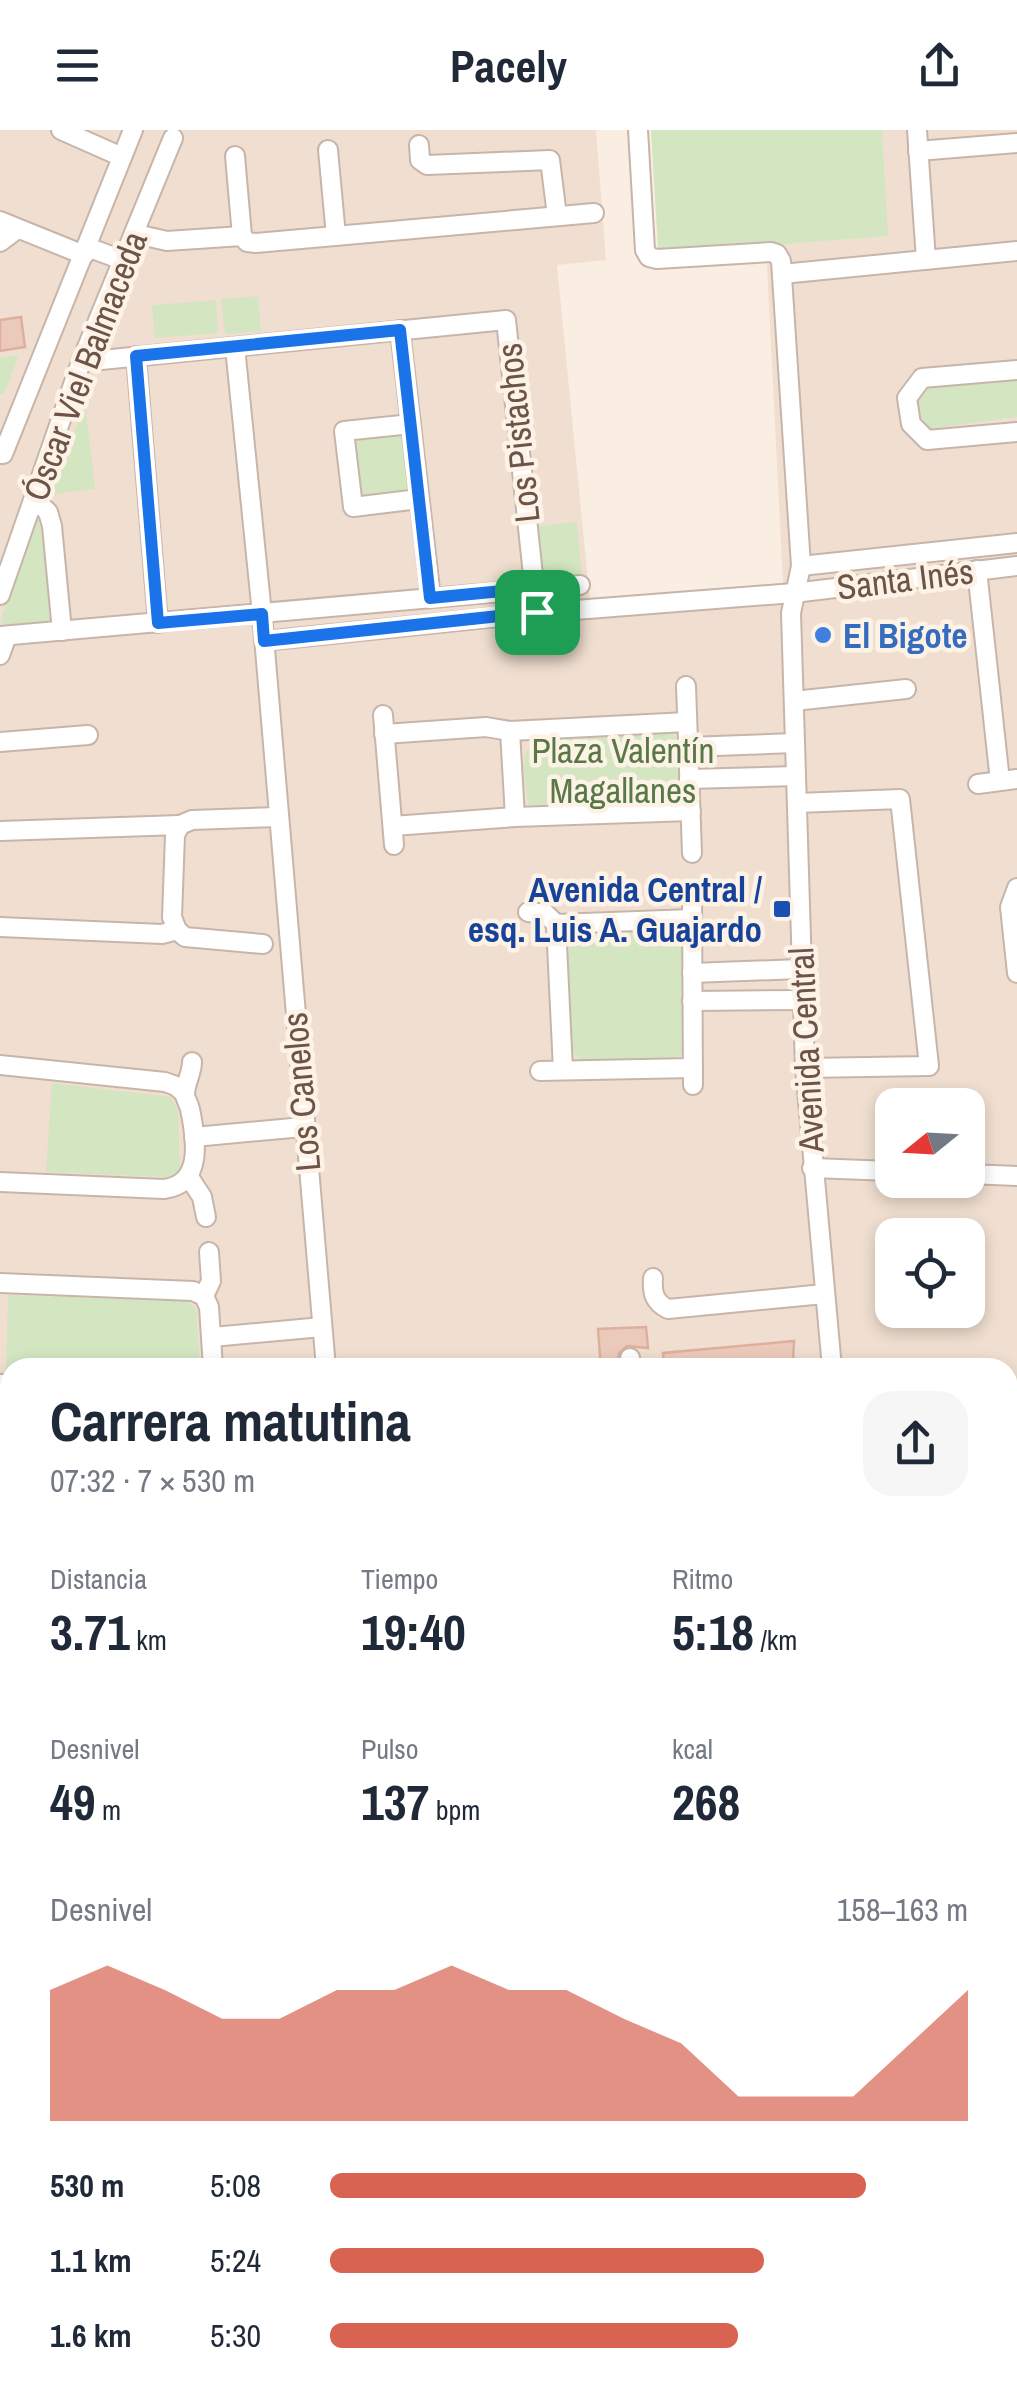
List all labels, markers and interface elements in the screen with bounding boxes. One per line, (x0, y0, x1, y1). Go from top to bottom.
text: Pacely (450, 35, 567, 96)
icon: menu (50, 38, 105, 93)
icon: share (912, 38, 967, 93)
street label: Óscar Viel Balmaceda (12, 224, 158, 507)
street label: Los Pistachos (485, 341, 551, 525)
street label: Santa Inés (834, 547, 976, 611)
pin (495, 570, 580, 655)
icon: arrive (510, 585, 565, 640)
place label: El Bigote (843, 612, 967, 659)
marker: El Bigote (812, 624, 834, 646)
park label: Plaza Valentín Magallanes (532, 727, 714, 814)
place label: Avenida Central / esq. Luis A. Guajardo (468, 866, 762, 953)
marker: Avenida Central / esq. Luis A. Guajardo (771, 898, 793, 920)
street label: Avenida Central (777, 946, 835, 1155)
street label: Los Canelos (271, 1010, 331, 1174)
north arrow (875, 1088, 985, 1198)
map controls (875, 1088, 985, 1328)
button: locate (875, 1218, 985, 1328)
text: Carrera matutina (50, 1384, 411, 1458)
button: share (863, 1391, 968, 1496)
text: 07:32 · 7 × 530 m (50, 1459, 255, 1502)
text: Distancia (50, 1560, 147, 1598)
text: Tiempo (361, 1560, 438, 1598)
text: Ritmo (672, 1560, 733, 1598)
text: 3.71 (50, 1598, 130, 1666)
text: 19:40 (361, 1598, 466, 1666)
text: 5:18 (672, 1598, 754, 1666)
text: km (130, 1621, 167, 1659)
text: /km (754, 1621, 797, 1659)
text: Desnivel (50, 1730, 139, 1768)
text: Pulso (361, 1730, 418, 1768)
text: kcal (672, 1730, 713, 1768)
text: 49 (50, 1768, 96, 1836)
text: 137 (361, 1768, 429, 1836)
text: 268 (672, 1768, 740, 1836)
text: m (96, 1791, 121, 1829)
text: bpm (429, 1791, 480, 1829)
text: Desnivel (50, 1888, 152, 1931)
text: 158–163 m (837, 1888, 968, 1931)
text: 530 m (50, 2164, 124, 2207)
text: 5:08 (210, 2164, 261, 2207)
text: 1.1 km (50, 2239, 132, 2282)
text: 5:24 (210, 2239, 261, 2282)
text: 1.6 km (50, 2314, 132, 2357)
text: 5:30 (210, 2314, 261, 2357)

